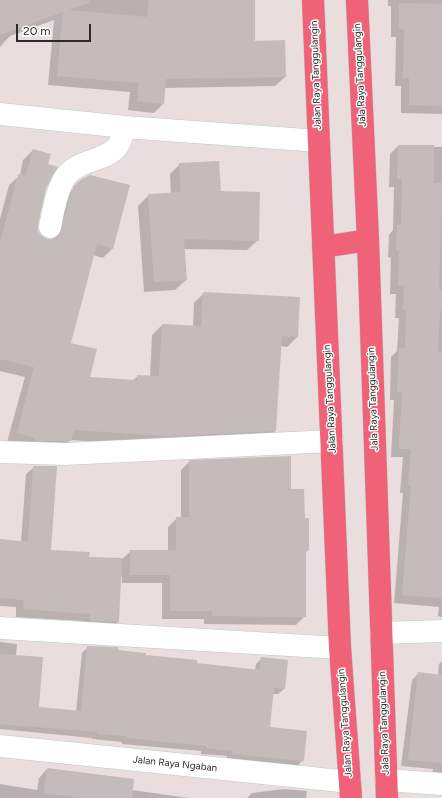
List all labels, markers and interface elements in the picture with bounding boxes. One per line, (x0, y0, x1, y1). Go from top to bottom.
scale bar (18, 16, 93, 42)
street label: Jalan Raya Tanggulangin (308, 20, 324, 130)
street label: Jala Raya Tanggulangin (351, 23, 369, 127)
text: 20 m (23, 24, 51, 38)
street label: Jalan Raya Tanggulangin (321, 344, 339, 454)
street label: Jala Raya Tanggulangin (365, 347, 381, 451)
street label: Jalan Raya Tanggulangin (335, 668, 355, 778)
street label: Jala Raya Tanggulangin (376, 671, 392, 775)
street label: Jalan Raya Ngaban (132, 754, 218, 774)

